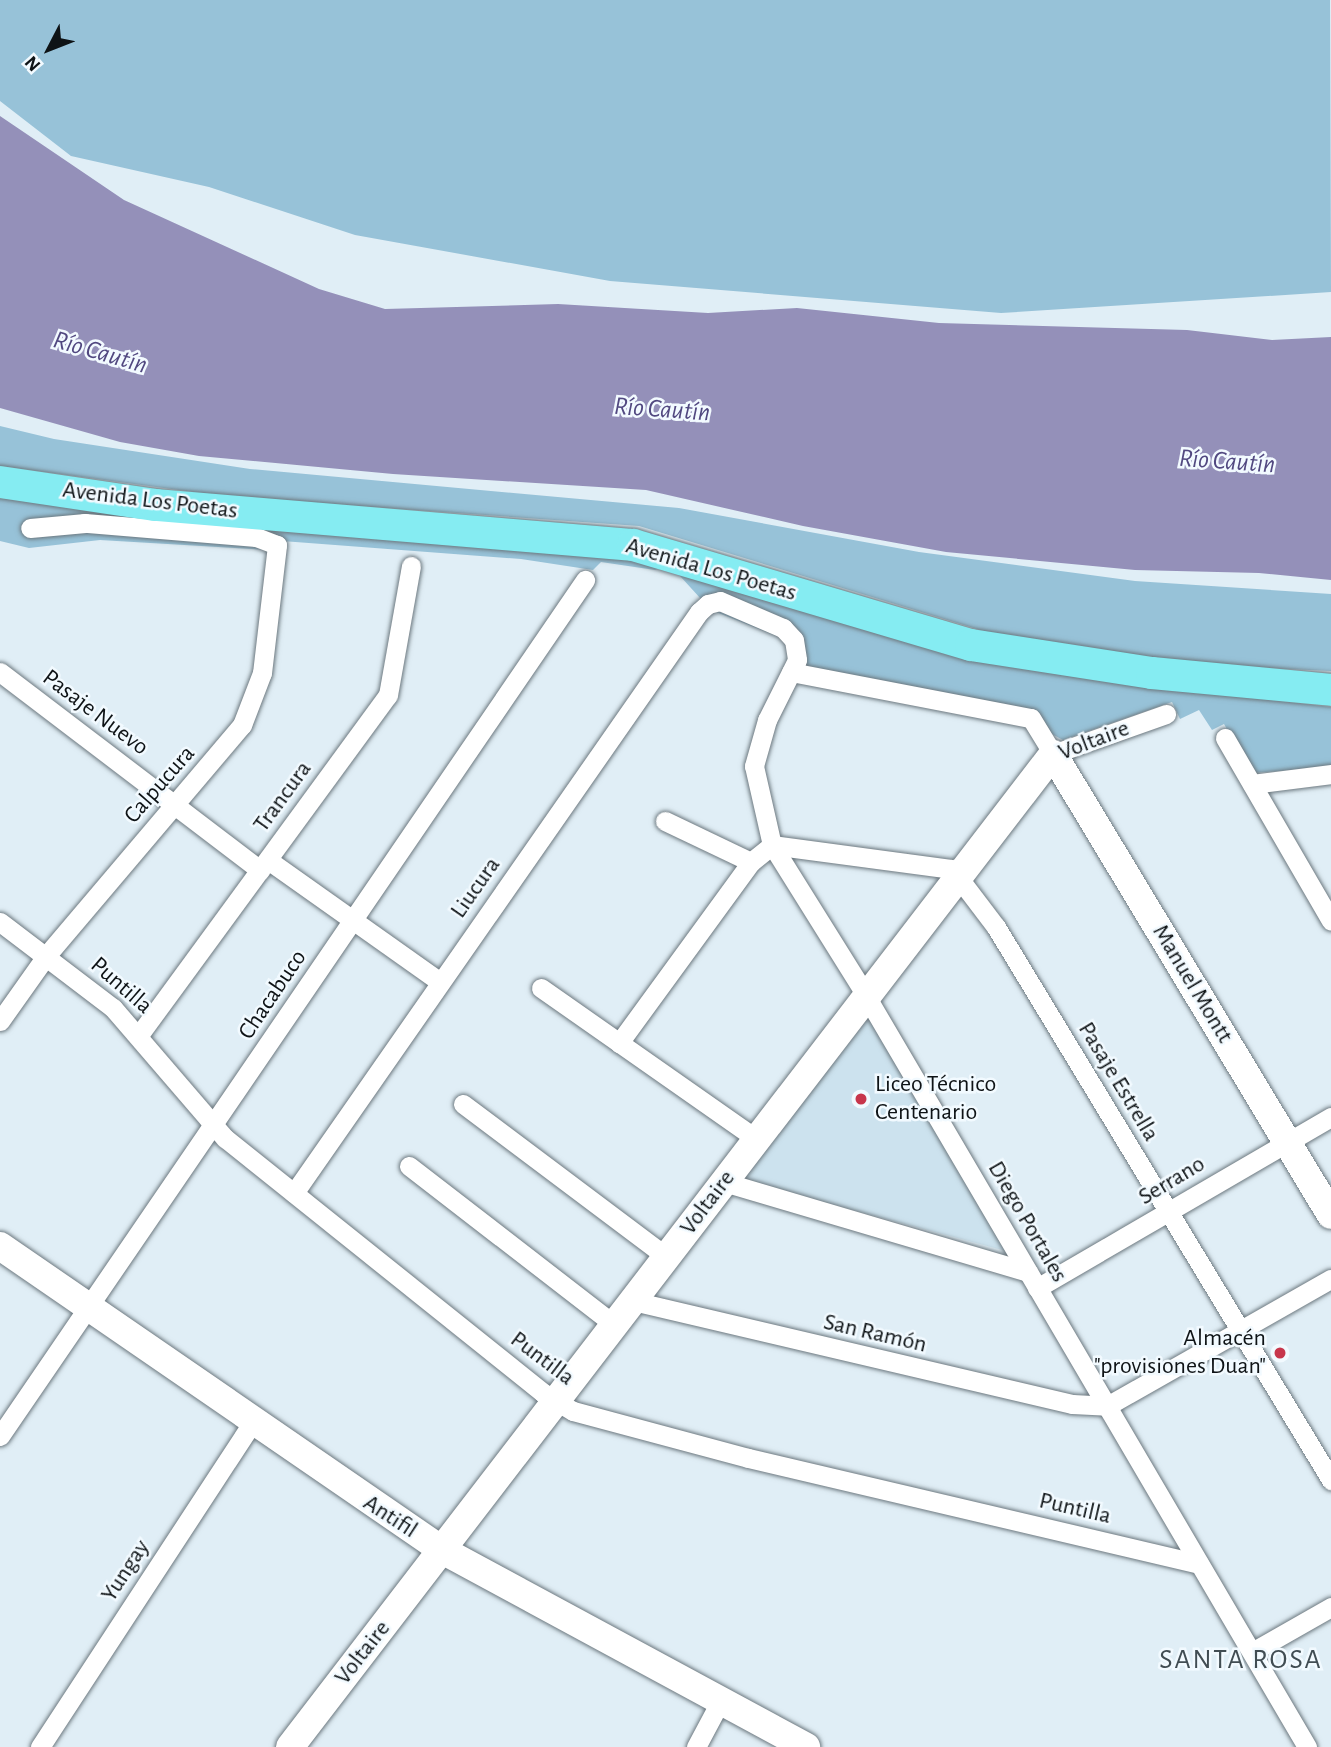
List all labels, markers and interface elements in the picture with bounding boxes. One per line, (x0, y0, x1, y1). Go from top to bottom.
north arrow (14, 14, 84, 84)
text: N (22, 52, 45, 75)
water label: Río Cautín (49, 325, 151, 381)
water label: Río Cautín (613, 391, 711, 429)
water label: Río Cautín (1178, 443, 1276, 481)
street label: Avenida Los Poetas (61, 476, 239, 526)
street label: Avenida Los Poetas (622, 532, 800, 608)
street label: Pasaje Nuevo (36, 664, 154, 762)
street label: Voltaire (1055, 714, 1133, 768)
street label: Calpucura (118, 740, 202, 830)
street label: Trancura (248, 756, 318, 838)
street label: Liucura (445, 852, 507, 924)
street label: Manuel Montt (1145, 920, 1239, 1048)
street label: Chacabuco (233, 945, 313, 1045)
street label: Puntilla (84, 951, 158, 1021)
street label: Pasaje Estrella (1071, 1017, 1165, 1147)
place label: Liceo Técnico Centenario (875, 1071, 996, 1127)
marker: Liceo Técnico Centenario (853, 1091, 869, 1107)
street label: Serrano (1134, 1150, 1210, 1212)
street label: Diego Portales (981, 1156, 1073, 1288)
street label: Voltaire (674, 1165, 742, 1241)
street label: San Ramón (821, 1308, 929, 1360)
place label: Almacén "provisiones Duan" (1094, 1325, 1266, 1381)
street label: Puntilla (504, 1326, 580, 1392)
marker: Almacén "provisiones Duan" (1272, 1345, 1288, 1361)
street label: Puntilla (1036, 1487, 1114, 1531)
street label: Antifil (358, 1489, 422, 1545)
street label: Yungay (95, 1535, 157, 1607)
street label: Voltaire (329, 1615, 397, 1691)
district label: SANTA ROSA (1160, 1643, 1322, 1677)

